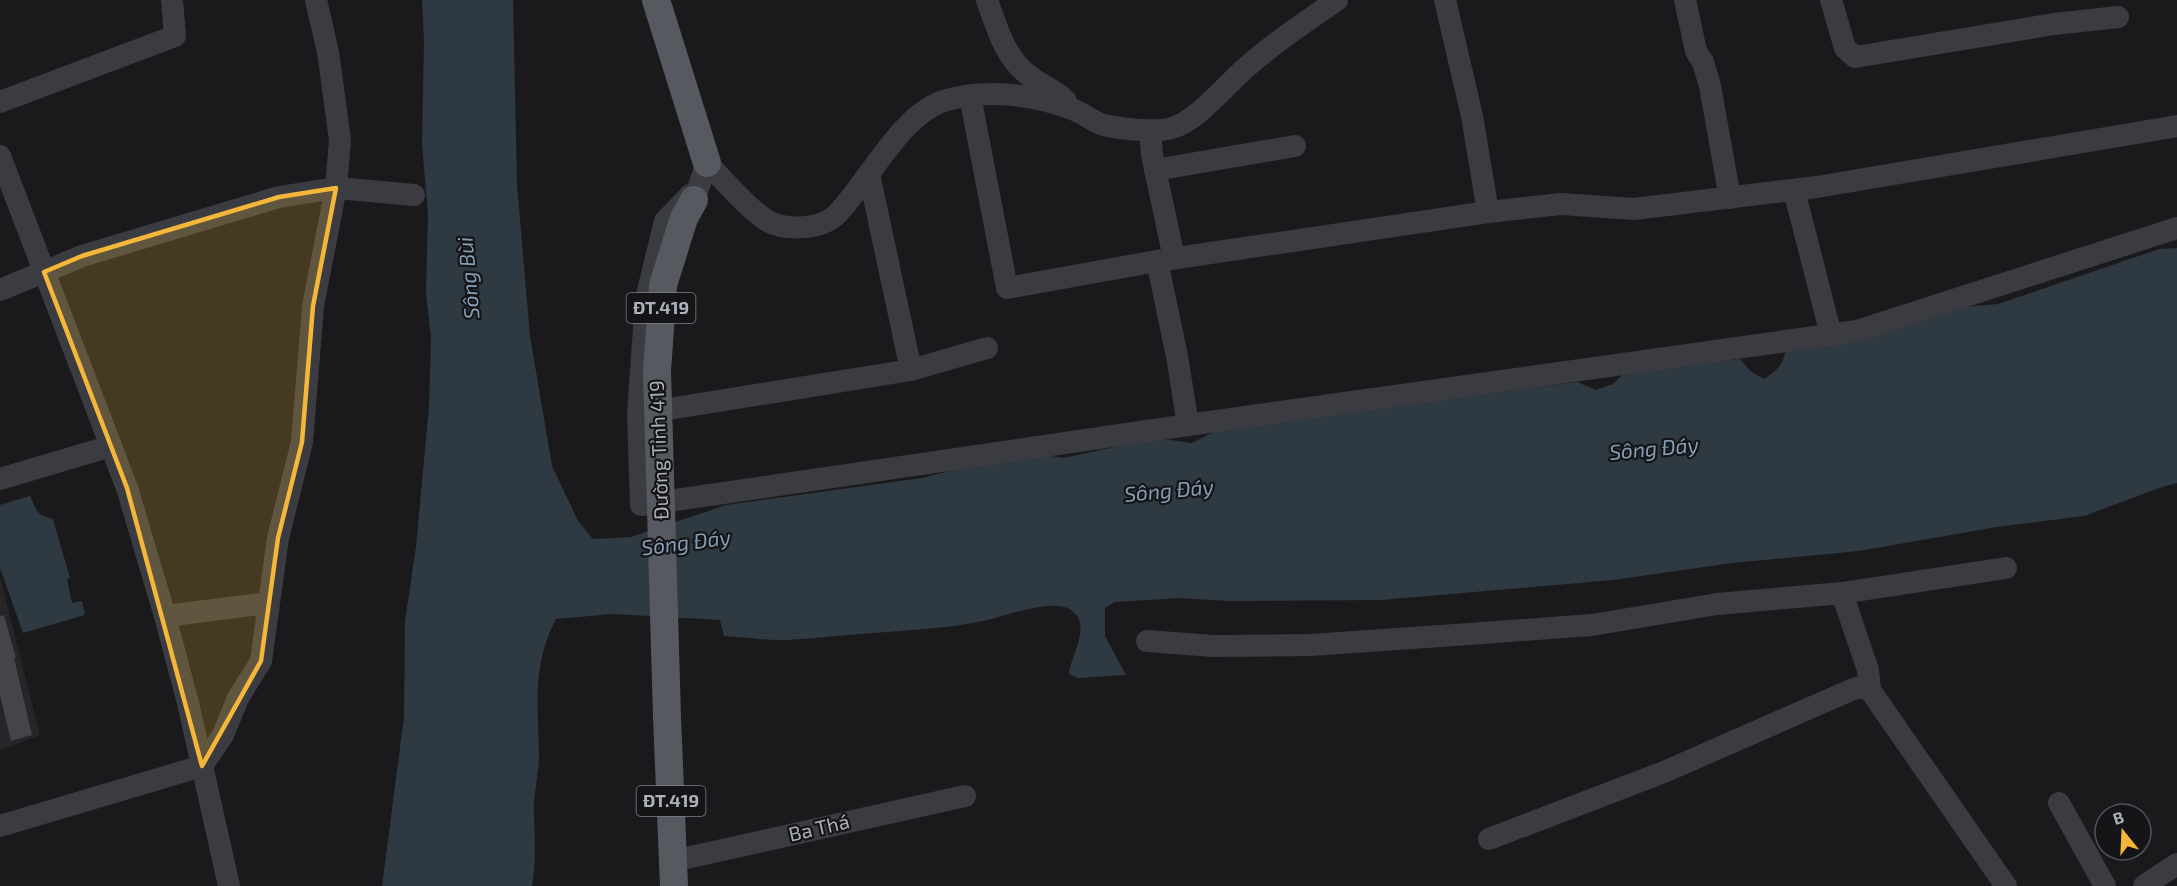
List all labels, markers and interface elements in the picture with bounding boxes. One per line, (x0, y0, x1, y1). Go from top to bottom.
water label: Sông Bùi (451, 236, 484, 320)
road number: ĐT.419 (626, 293, 696, 323)
street label: Đường Tỉnh 419 (644, 380, 672, 520)
water label: Sông Đáy (1608, 431, 1700, 465)
water label: Sông Đáy (1123, 473, 1215, 507)
water label: Sông Đáy (640, 524, 732, 560)
road number: ĐT.419 (636, 786, 706, 816)
north arrow (2093, 802, 2153, 862)
text: B (2110, 807, 2126, 828)
street label: Ba Thá (786, 808, 851, 846)

